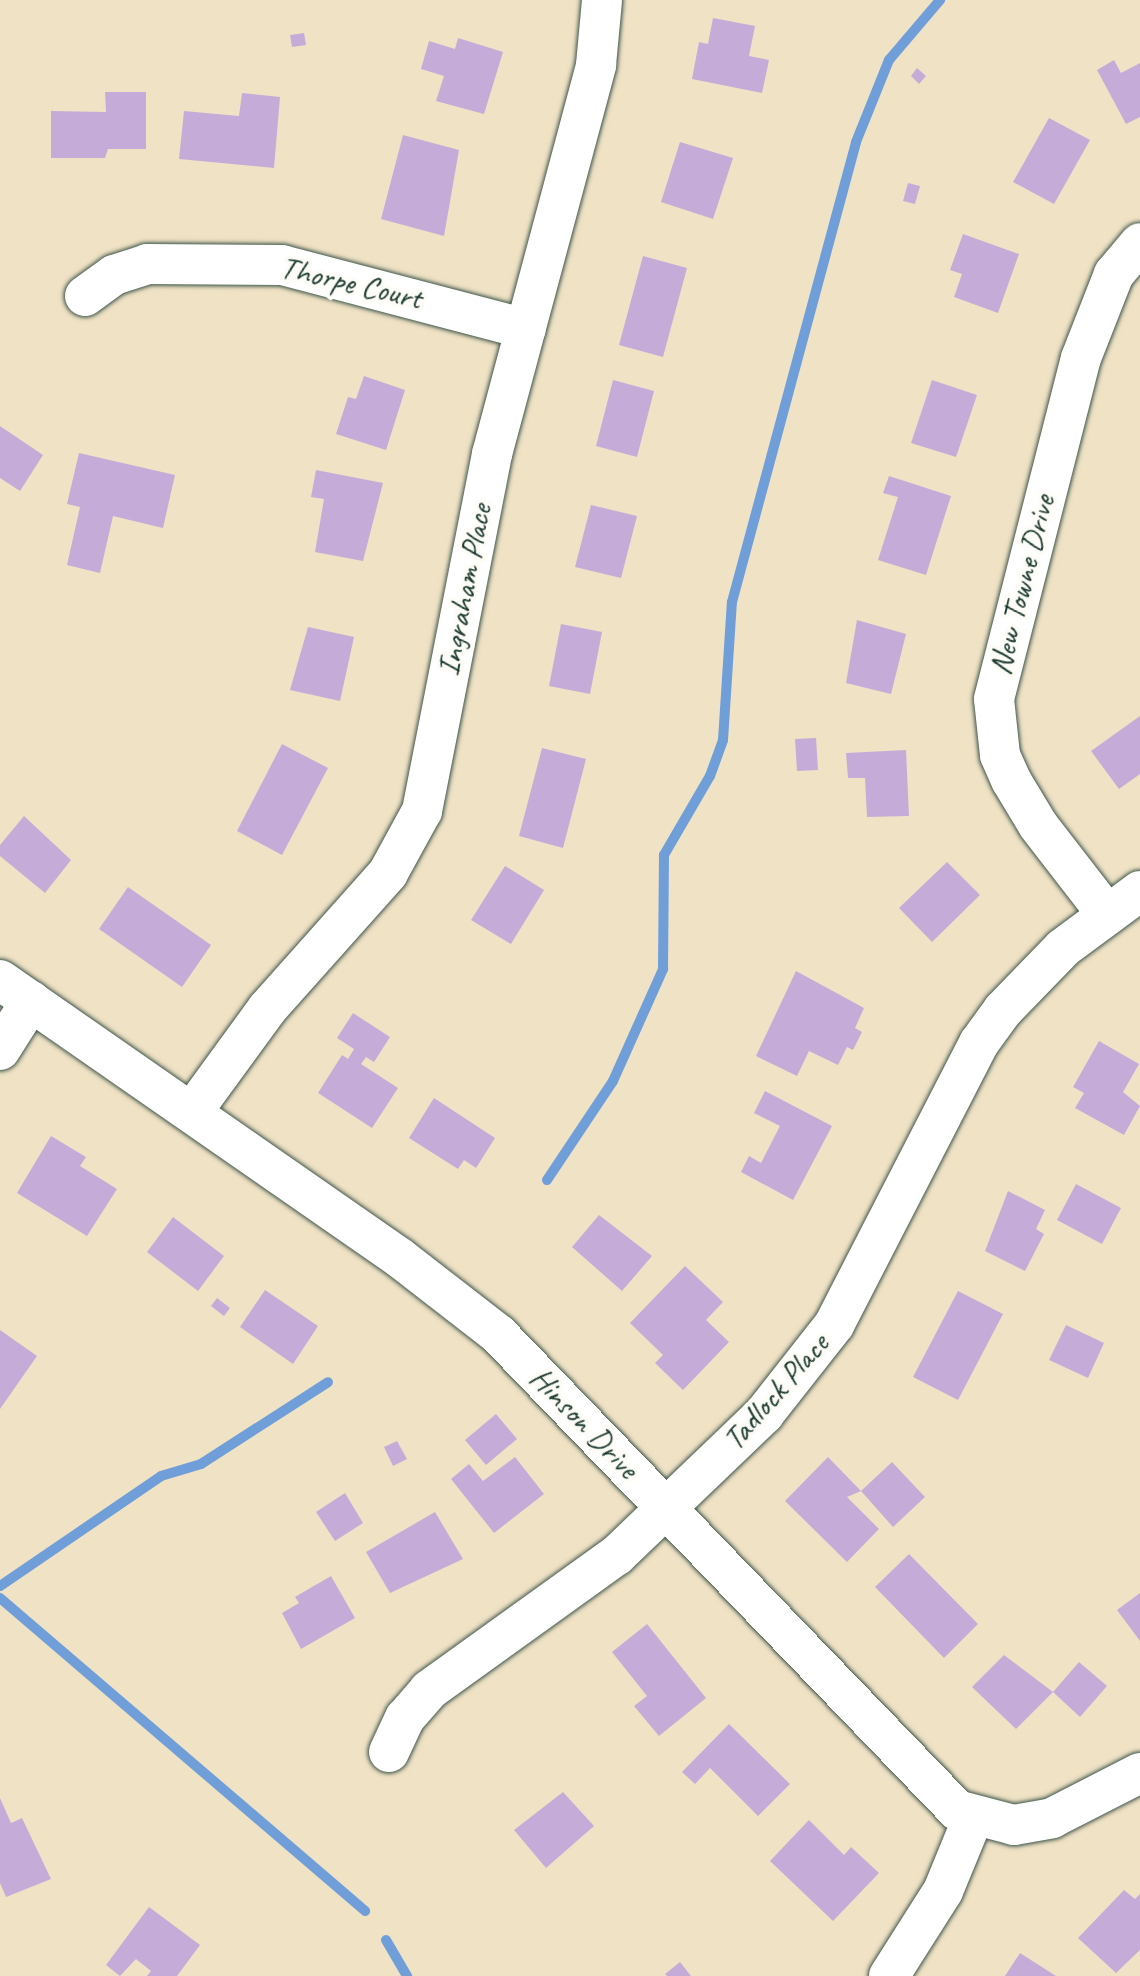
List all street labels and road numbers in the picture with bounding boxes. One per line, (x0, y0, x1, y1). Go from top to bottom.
street label: Thorpe Court (277, 248, 425, 318)
street label: New Towne Drive (981, 491, 1063, 679)
street label: Ingraham Place (429, 500, 501, 680)
street label: Tadlock Place (715, 1326, 837, 1458)
street label: Hinson Drive (521, 1359, 647, 1487)

